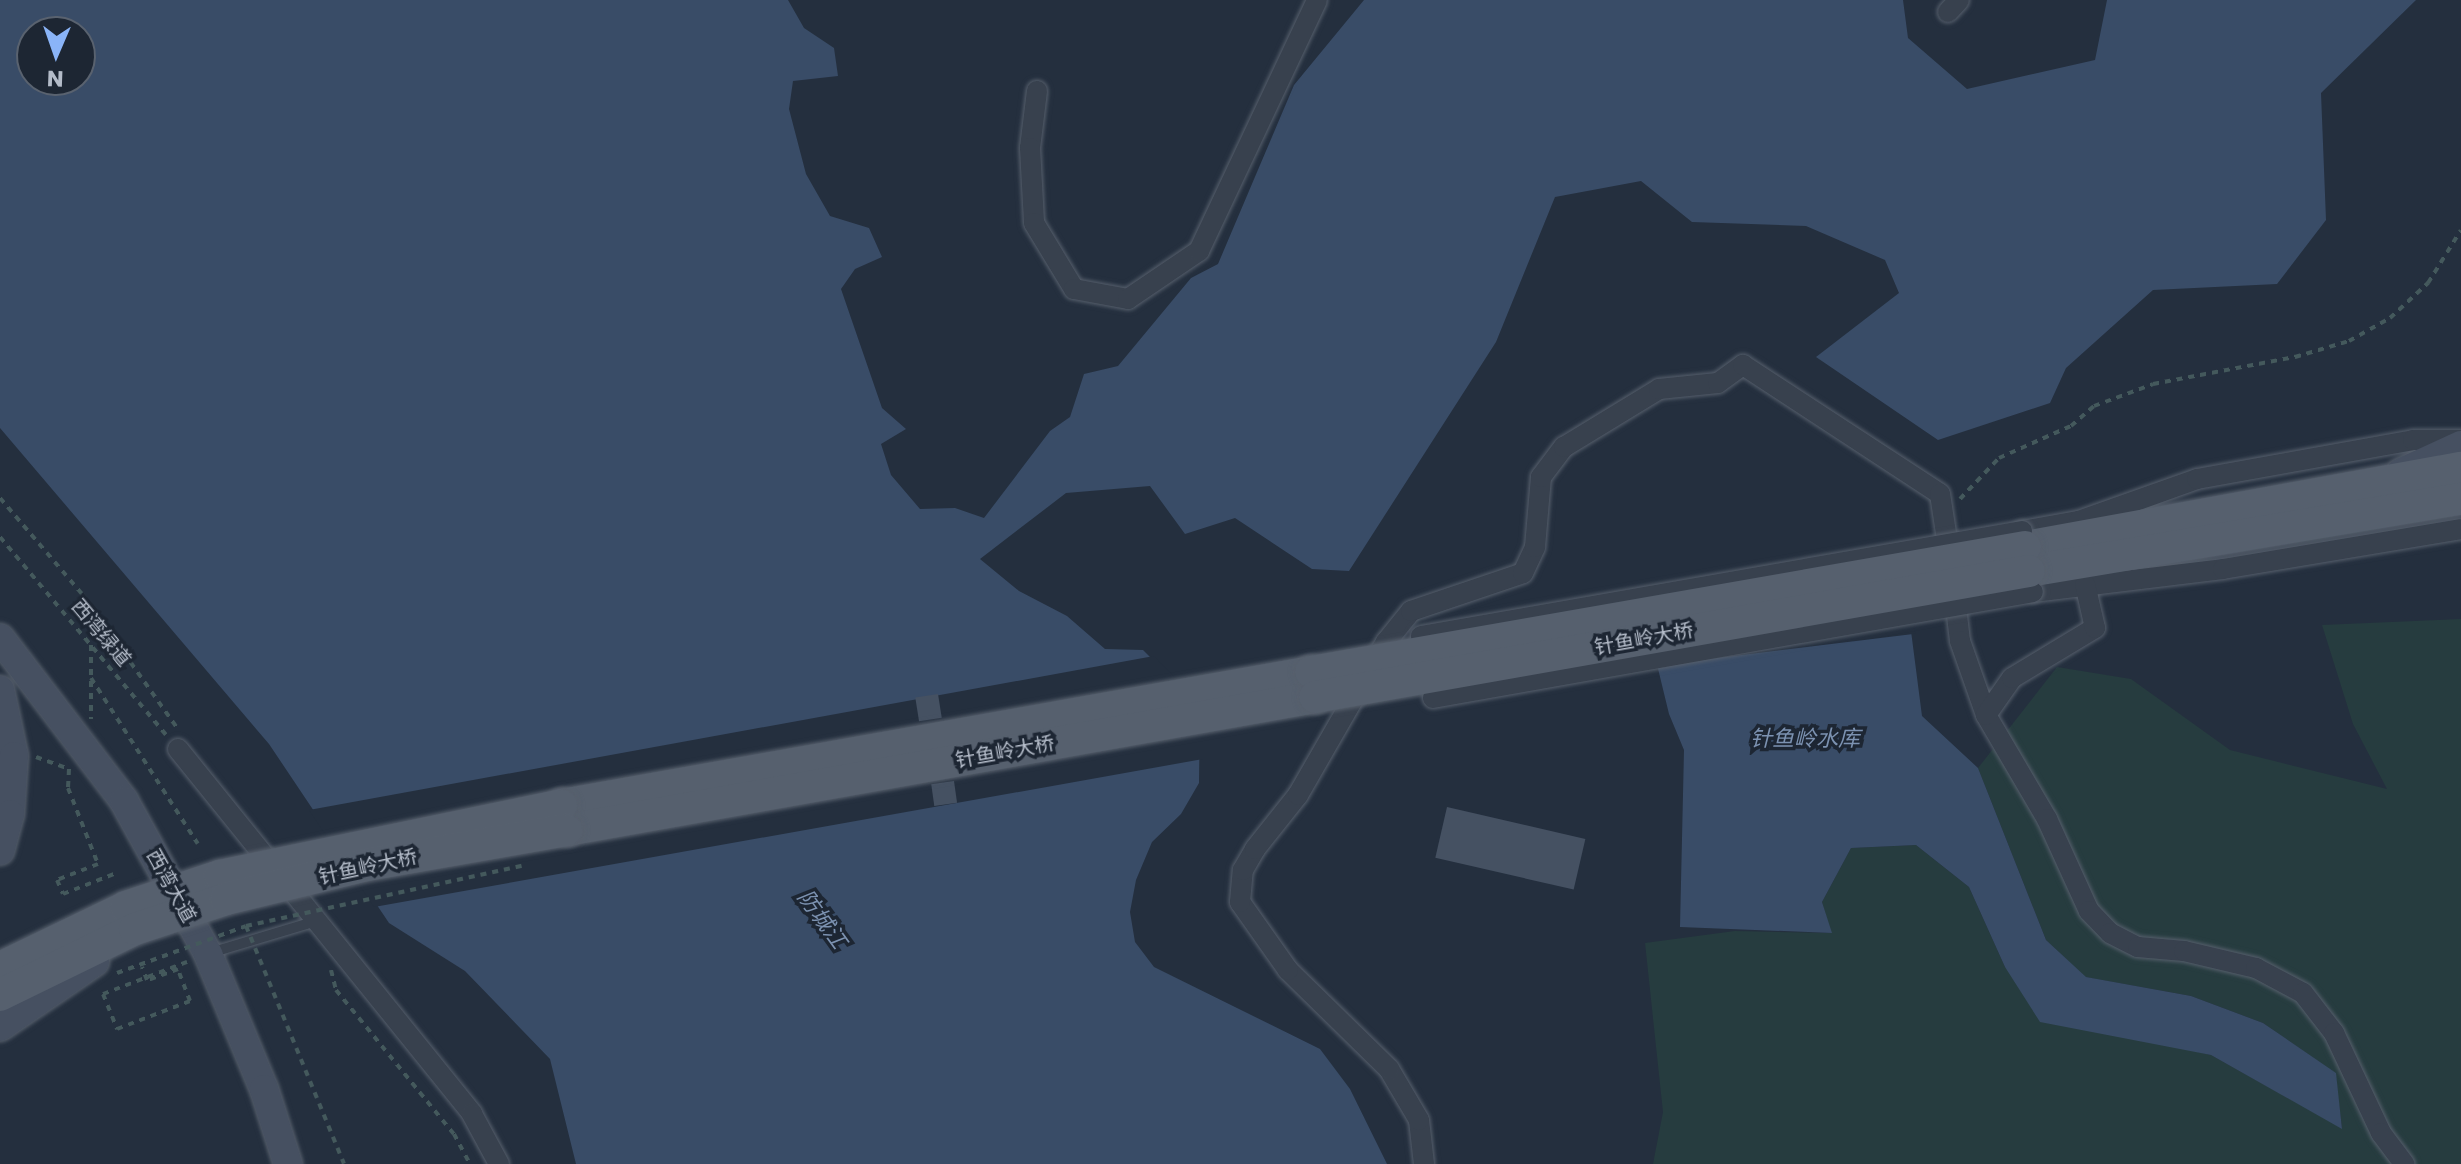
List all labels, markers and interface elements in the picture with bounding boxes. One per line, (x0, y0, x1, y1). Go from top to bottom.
north arrow (16, 16, 96, 96)
text: N (46, 63, 64, 94)
street label: 西湾绿道 (66, 595, 136, 671)
street label: 针鱼岭大桥 (1593, 618, 1695, 660)
water label: 针鱼岭水库 (1750, 726, 1860, 752)
street label: 针鱼岭大桥 (954, 731, 1056, 773)
street label: 西湾大道 (141, 845, 201, 927)
street label: 针鱼岭大桥 (317, 845, 419, 889)
water label: 防城江 (792, 885, 852, 953)

